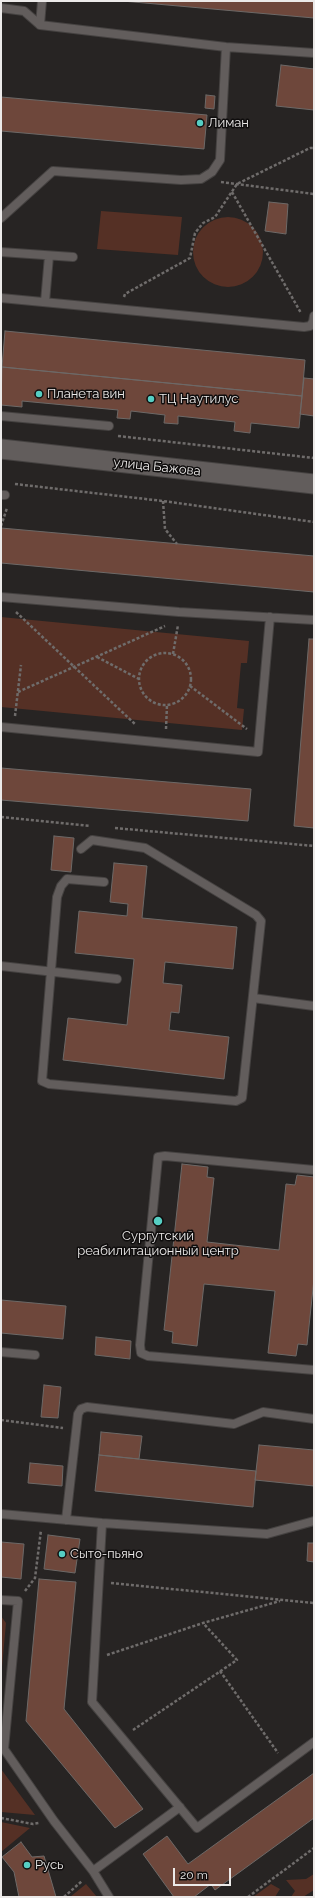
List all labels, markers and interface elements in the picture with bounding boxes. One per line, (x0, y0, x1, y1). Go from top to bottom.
place label: Лиман (208, 115, 249, 131)
marker: Лиман (195, 118, 205, 128)
place label: Планета вин (47, 386, 125, 402)
marker: Планета вин (34, 389, 44, 399)
place label: ТЦ Наутилус (159, 391, 238, 407)
marker: ТЦ Наутилус (146, 394, 156, 404)
street label: улица Бажова (113, 455, 201, 479)
marker: Сургутский реабилитационный центр (152, 1215, 164, 1227)
place label: Сургутский реабилитационный центр (77, 1228, 239, 1259)
place label: Сыто-пьяно (70, 1546, 143, 1562)
marker: Сыто-пьяно (57, 1549, 67, 1559)
place label: Русь (35, 1857, 63, 1873)
marker: Русь (22, 1860, 32, 1870)
scale bar (175, 1860, 233, 1886)
text: 20 m (180, 1868, 208, 1882)

